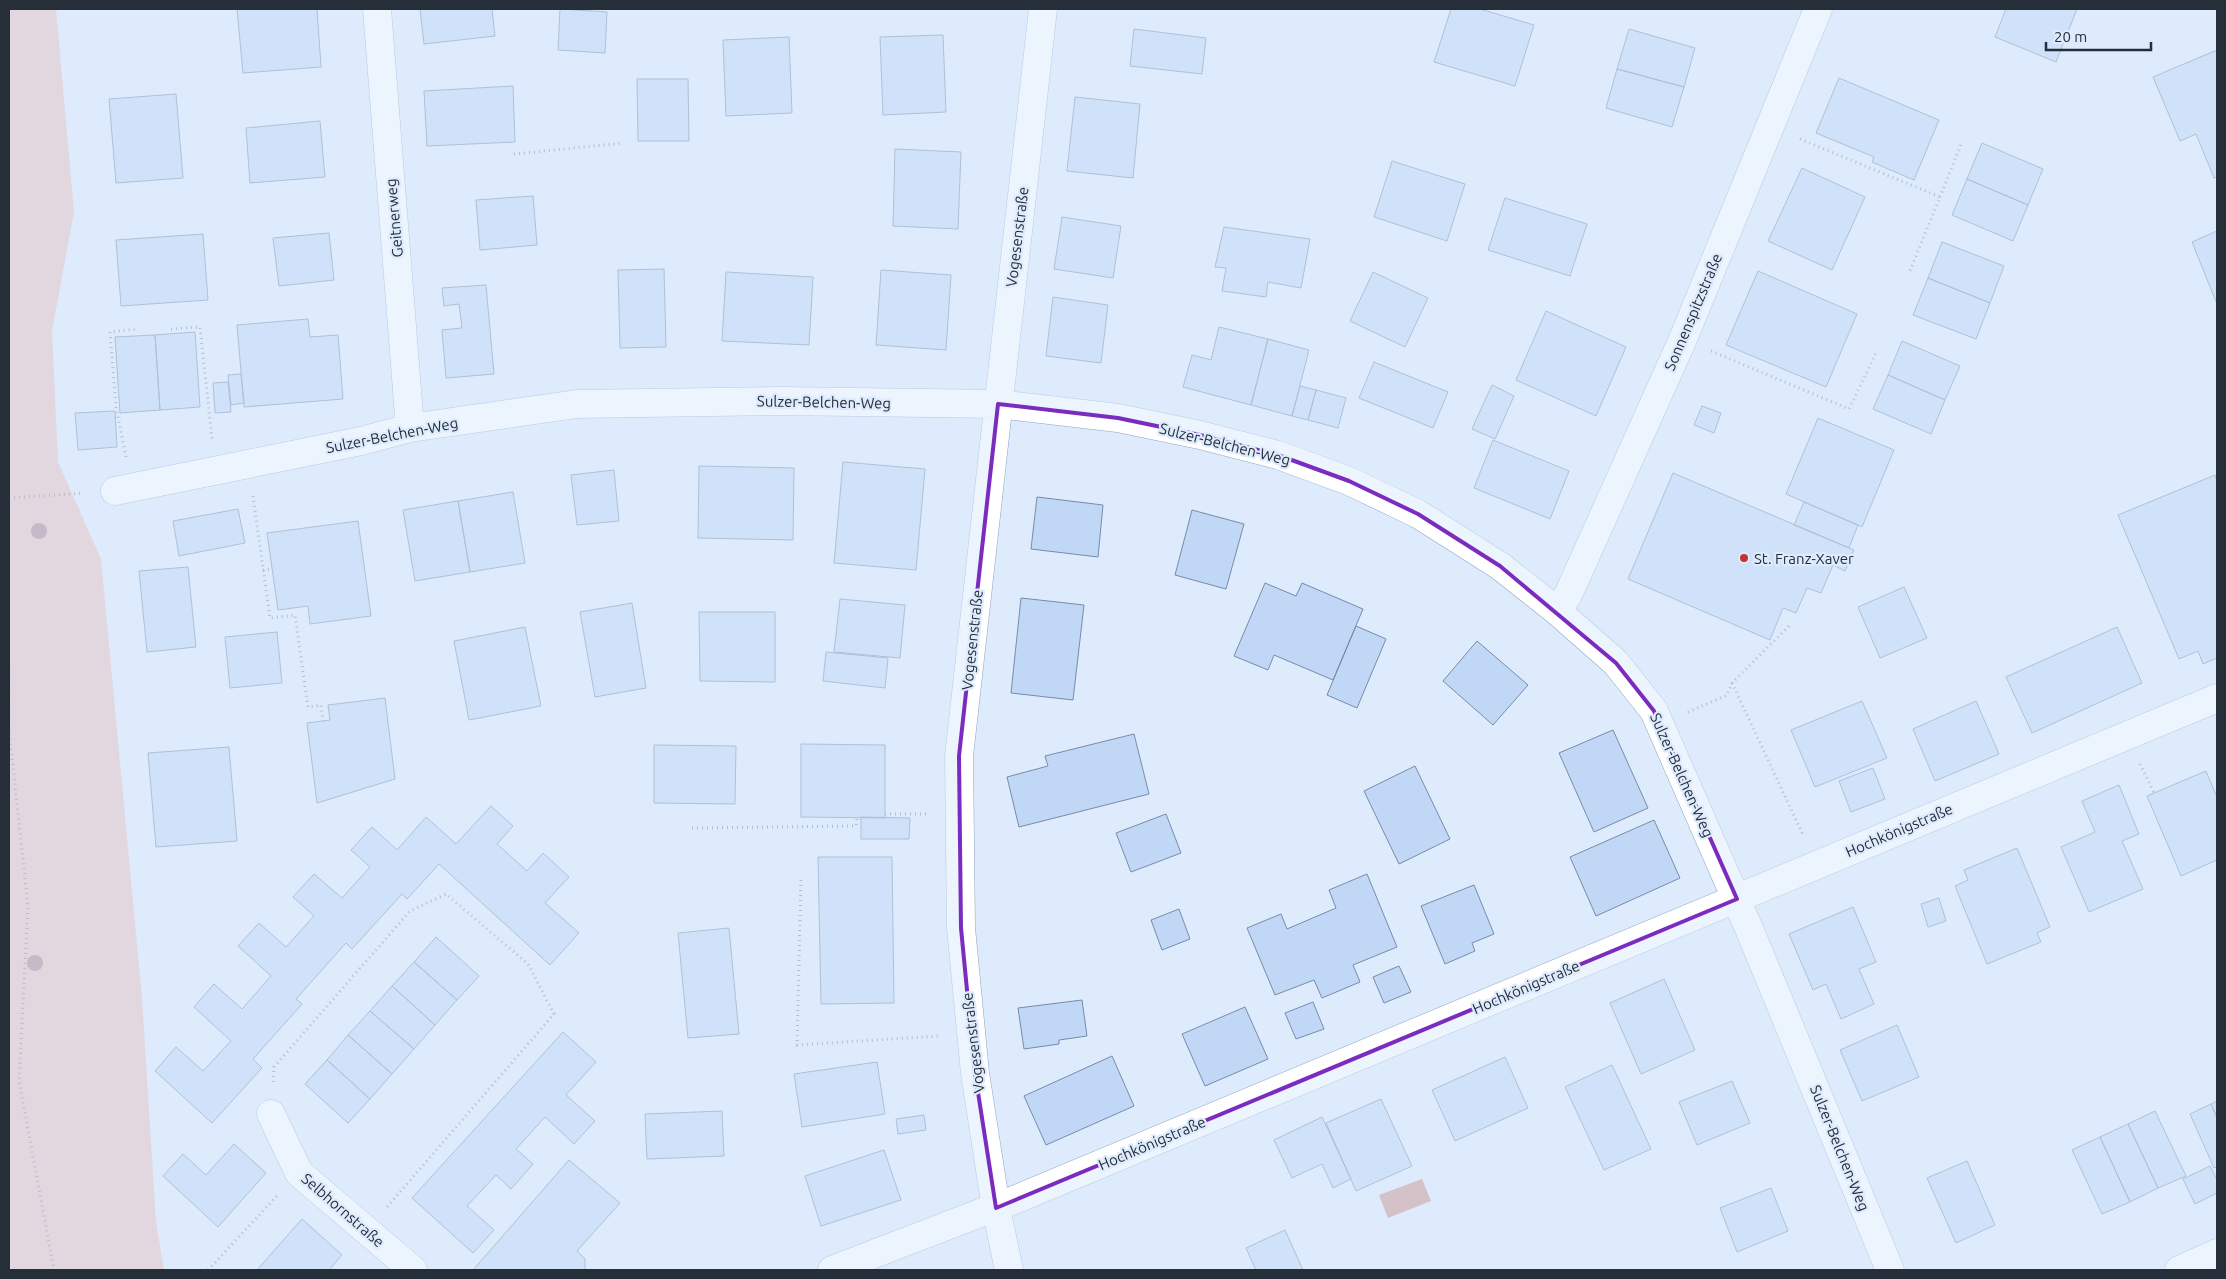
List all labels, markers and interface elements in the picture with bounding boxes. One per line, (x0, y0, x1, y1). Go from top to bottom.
scale bar (2046, 20, 2151, 52)
text: 20 m (2054, 28, 2087, 45)
street label: Geitnerweg (382, 178, 406, 258)
street label: Vogesenstraße (1002, 186, 1032, 288)
street label: Sonnenspitzstraße (1661, 251, 1725, 373)
street label: Sulzer-Belchen-Weg (757, 392, 891, 412)
street label: Sulzer-Belchen-Weg (325, 414, 459, 456)
street label: Sulzer-Belchen-Weg (1158, 420, 1292, 468)
place label: St. Franz-Xaver (1754, 550, 1854, 567)
marker: St. Franz-Xaver (1738, 552, 1750, 564)
street label: Vogesenstraße (958, 589, 986, 691)
street label: Sulzer-Belchen-Weg (1647, 710, 1717, 840)
street label: Hochkönigstraße (1843, 800, 1955, 860)
street label: Hochkönigstraße (1470, 957, 1582, 1017)
street label: Vogesenstraße (958, 992, 988, 1094)
street label: Sulzer-Belchen-Weg (1807, 1083, 1873, 1213)
street label: Hochkönigstraße (1096, 1113, 1208, 1173)
street label: Selbhornstraße (298, 1170, 388, 1250)

